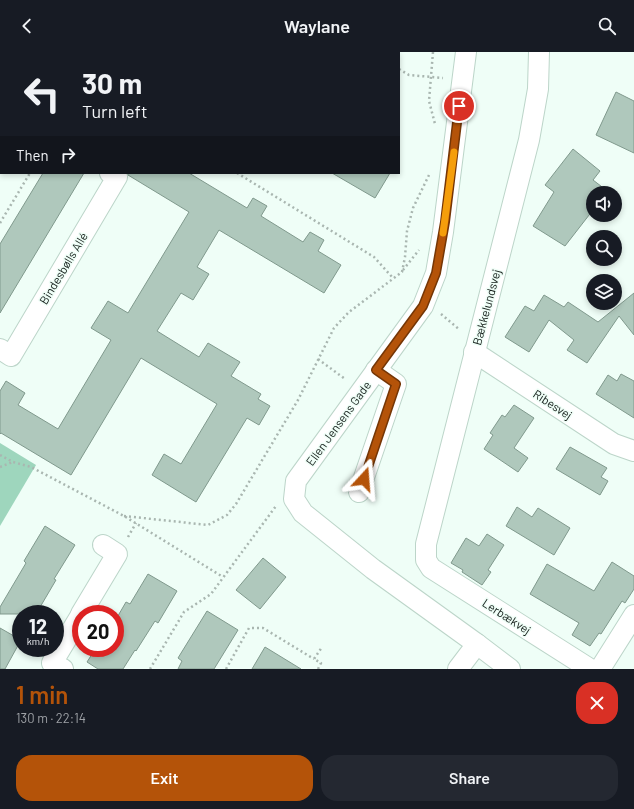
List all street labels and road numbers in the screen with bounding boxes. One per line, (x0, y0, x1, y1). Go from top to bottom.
street label: Bindesbølls Allé (36, 230, 90, 306)
street label: Bækkelundsvej (469, 267, 503, 346)
street label: Ellen Jensens Gade (303, 378, 373, 468)
street label: Ribesvej (531, 386, 575, 422)
street label: Lerbækvej (480, 595, 534, 637)

